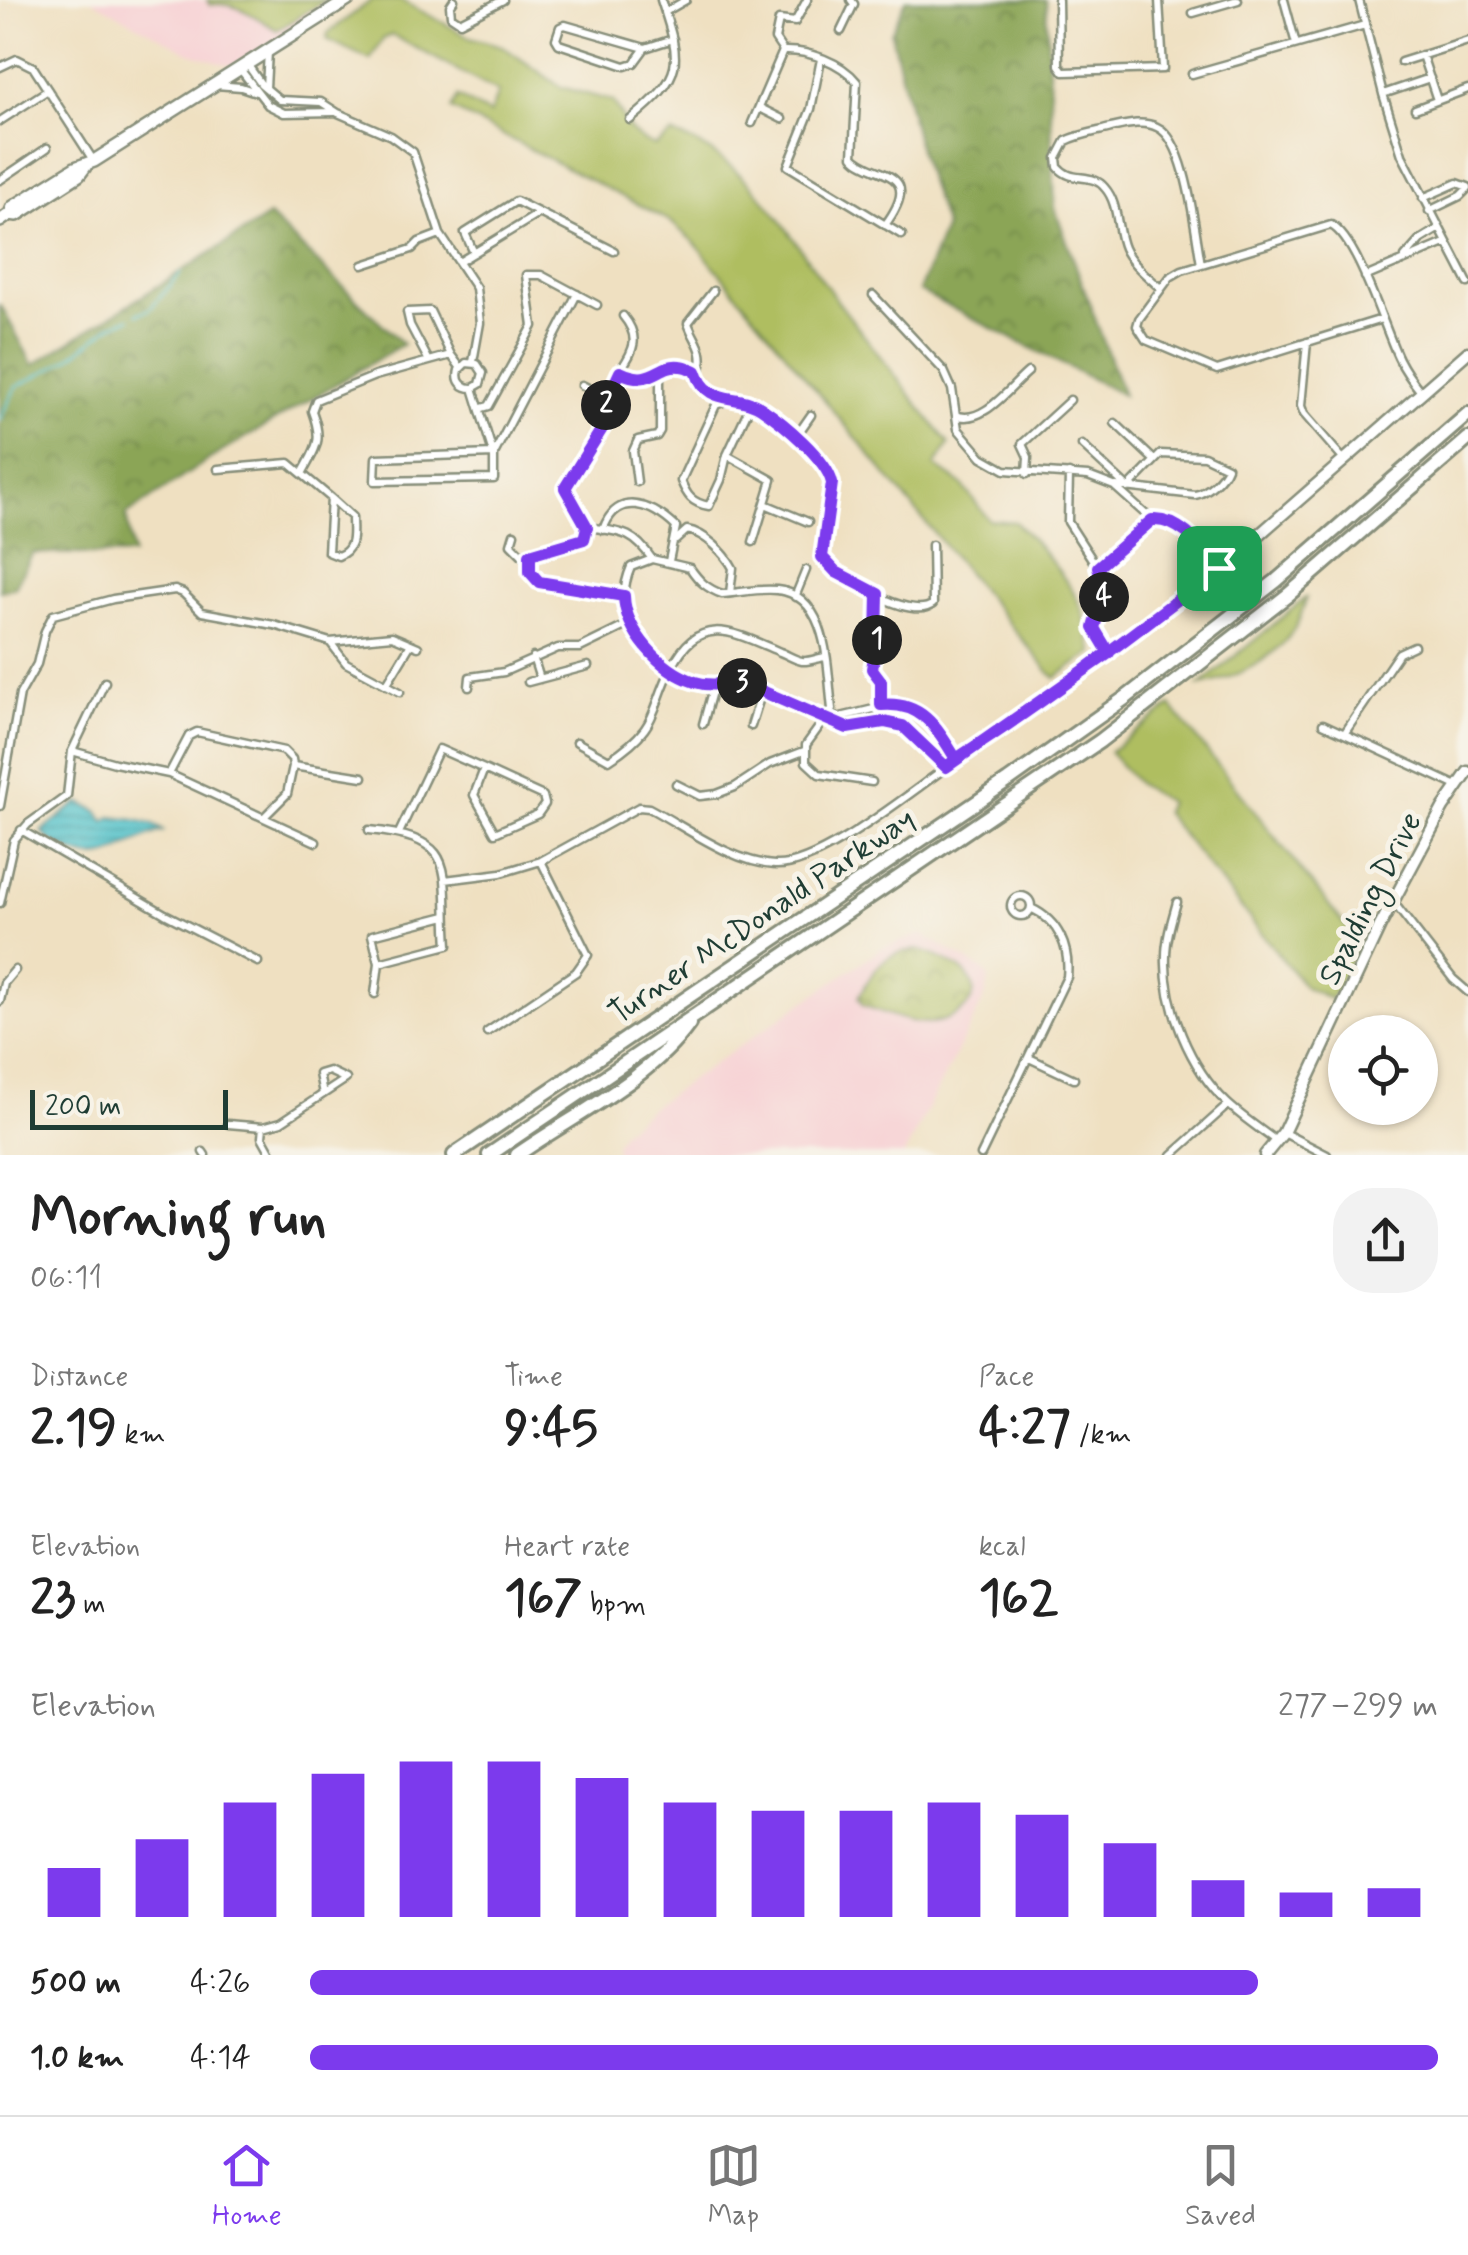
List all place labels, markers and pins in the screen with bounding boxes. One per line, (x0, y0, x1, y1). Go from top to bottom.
pin: 2 (581, 380, 631, 430)
pin (1177, 526, 1262, 611)
pin: 4 (1079, 572, 1129, 622)
pin: 1 (852, 615, 902, 665)
pin: 3 (717, 658, 767, 708)

